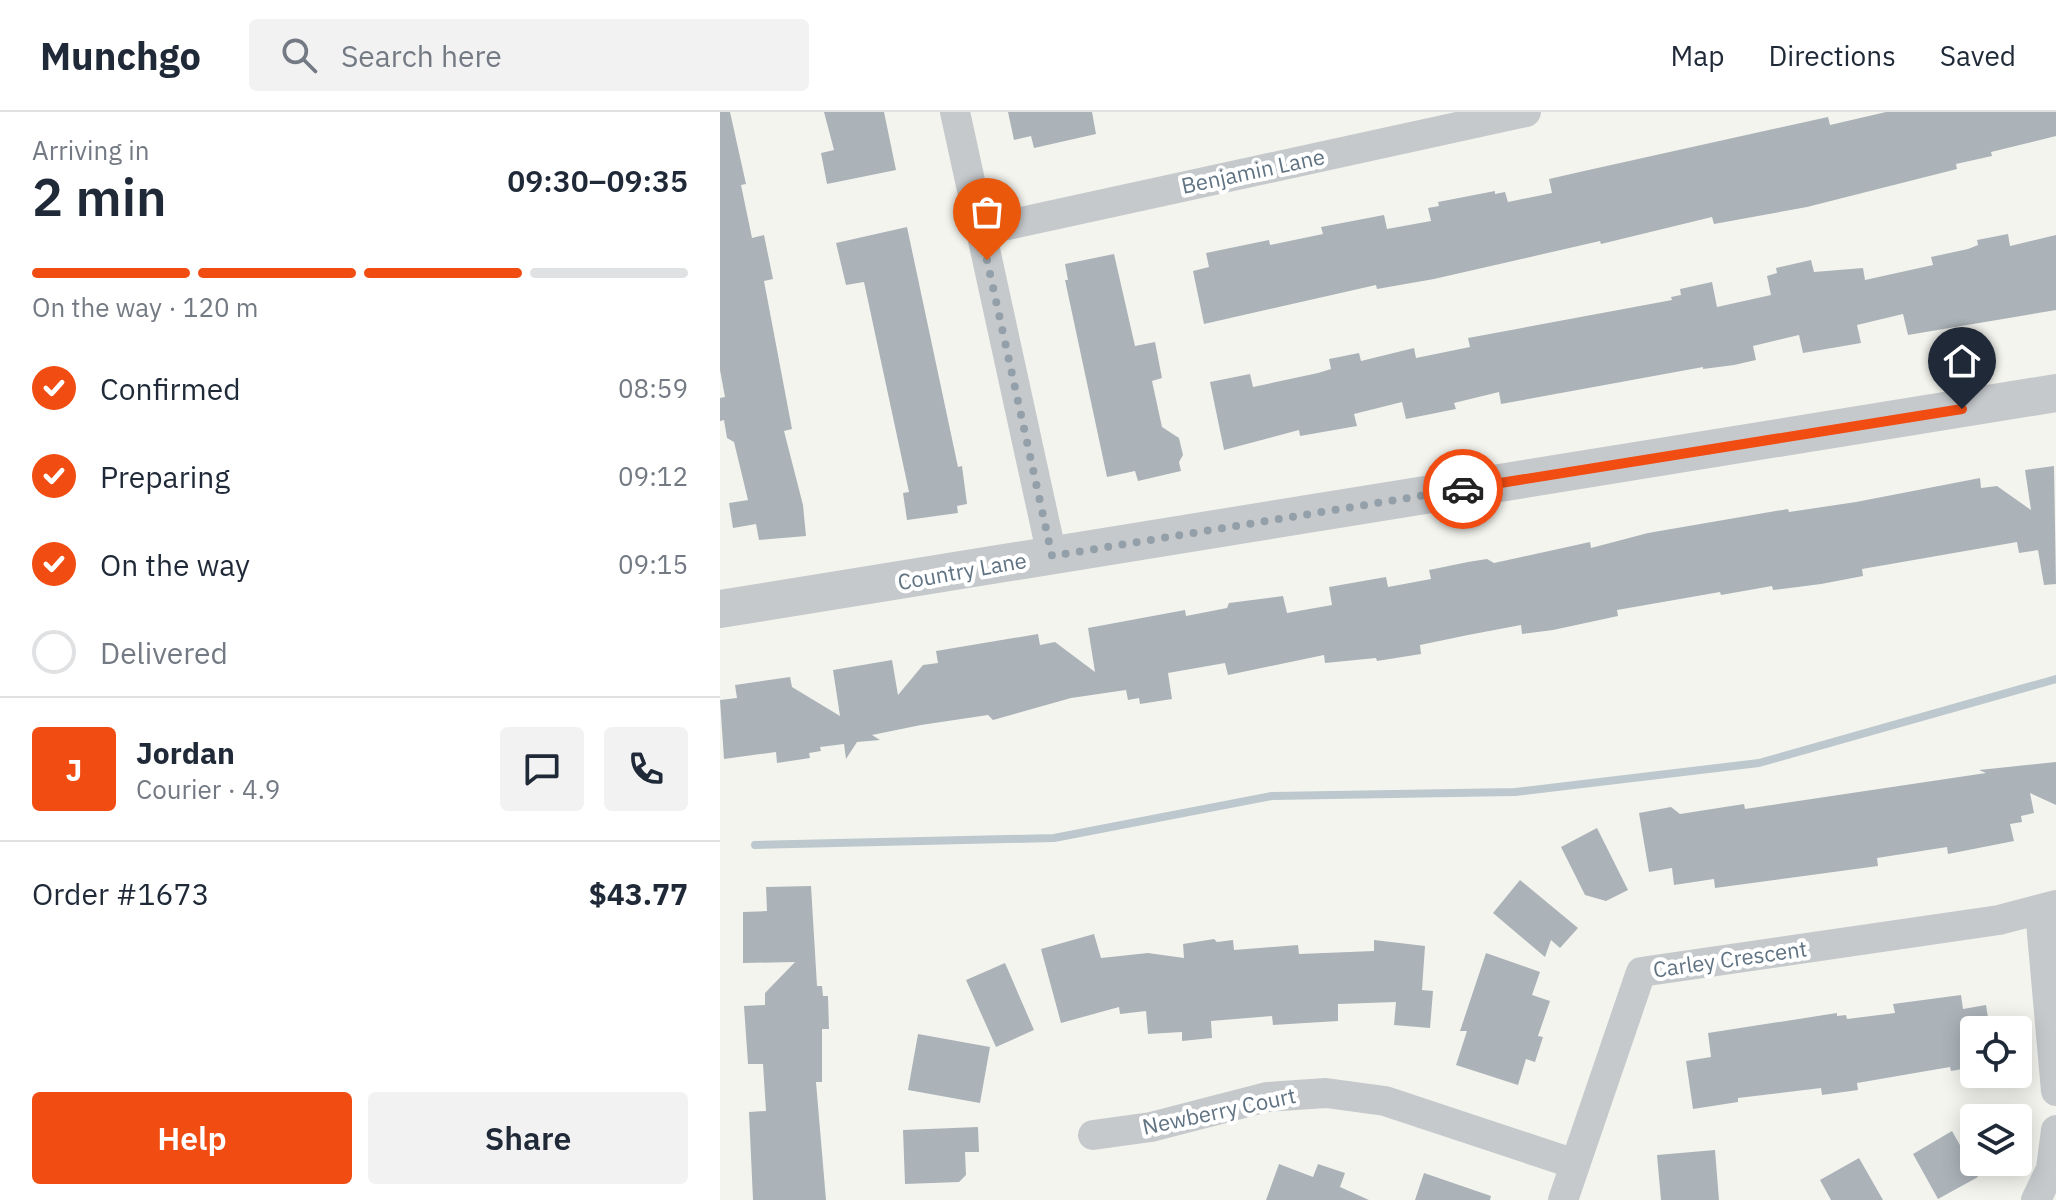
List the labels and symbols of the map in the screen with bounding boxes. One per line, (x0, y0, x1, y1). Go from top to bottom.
street label: Benjamin Lane (1179, 141, 1327, 200)
pin (953, 178, 1021, 260)
pin (1928, 327, 1996, 409)
courier (1423, 449, 1503, 529)
street label: Country Lane (895, 545, 1029, 596)
street label: Carley Crescent (1651, 933, 1809, 984)
street label: Newberry Court (1140, 1080, 1298, 1141)

